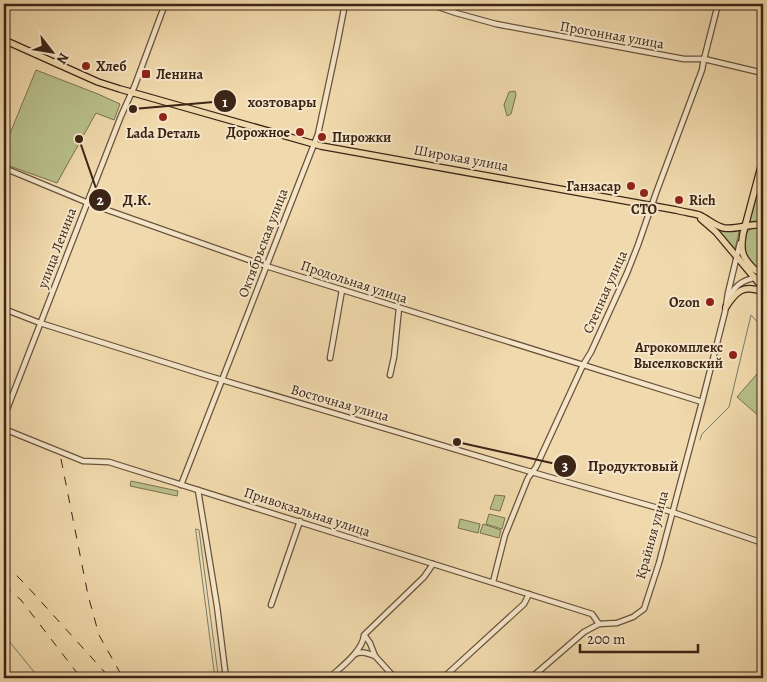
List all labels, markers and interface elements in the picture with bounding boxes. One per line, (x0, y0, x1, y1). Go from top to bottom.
street label: Прогонная улица (558, 16, 666, 54)
north arrow (28, 28, 78, 78)
text: N (52, 49, 73, 68)
place label: Хлеб (96, 57, 127, 76)
marker: Хлеб (80, 60, 92, 72)
place label: Ленина (156, 65, 203, 84)
marker: Ленина (140, 68, 152, 80)
callout: хозтовары (213, 86, 327, 116)
text: 1 (222, 92, 228, 112)
text: хозтовары (247, 92, 317, 112)
marker: Lada Dеталь (157, 111, 169, 123)
place label: Дорожное (226, 123, 291, 142)
place label: Lada Dеталь (126, 124, 200, 143)
marker: Дорожное (294, 126, 306, 138)
place label: Пирожки (332, 128, 391, 147)
marker: Пирожки (316, 131, 328, 143)
street label: Широкая улица (412, 140, 511, 176)
place label: Ганзасар (566, 177, 622, 196)
marker: Ганзасар (625, 180, 637, 192)
callout: Д.К. (88, 185, 161, 215)
street label: Октябрьская улица (233, 185, 293, 300)
marker: СТО (638, 187, 650, 199)
text: 2 (96, 190, 104, 210)
text: Д.К. (123, 190, 151, 210)
place label: Rich (689, 191, 716, 210)
marker: Rich (673, 194, 685, 206)
place label: СТО (631, 200, 658, 219)
street label: улица Ленина (33, 205, 81, 292)
street label: Степная улица (578, 247, 632, 337)
street label: Продольная улица (298, 256, 410, 308)
place label: Ozon (669, 293, 700, 312)
marker: Ozon (704, 296, 716, 308)
place label: Агрокомплекс Выселковский (633, 338, 723, 373)
marker: Агрокомплекс Выселковский (727, 349, 739, 361)
street label: Восточная улица (289, 380, 392, 426)
callout: Продуктовый (553, 451, 688, 481)
text: 3 (562, 456, 568, 476)
text: Продуктовый (588, 456, 678, 476)
street label: Привокзальная улица (241, 483, 373, 542)
street label: Крайняя улица (631, 488, 673, 581)
scale bar (580, 622, 697, 654)
text: 200 m (587, 629, 626, 649)

